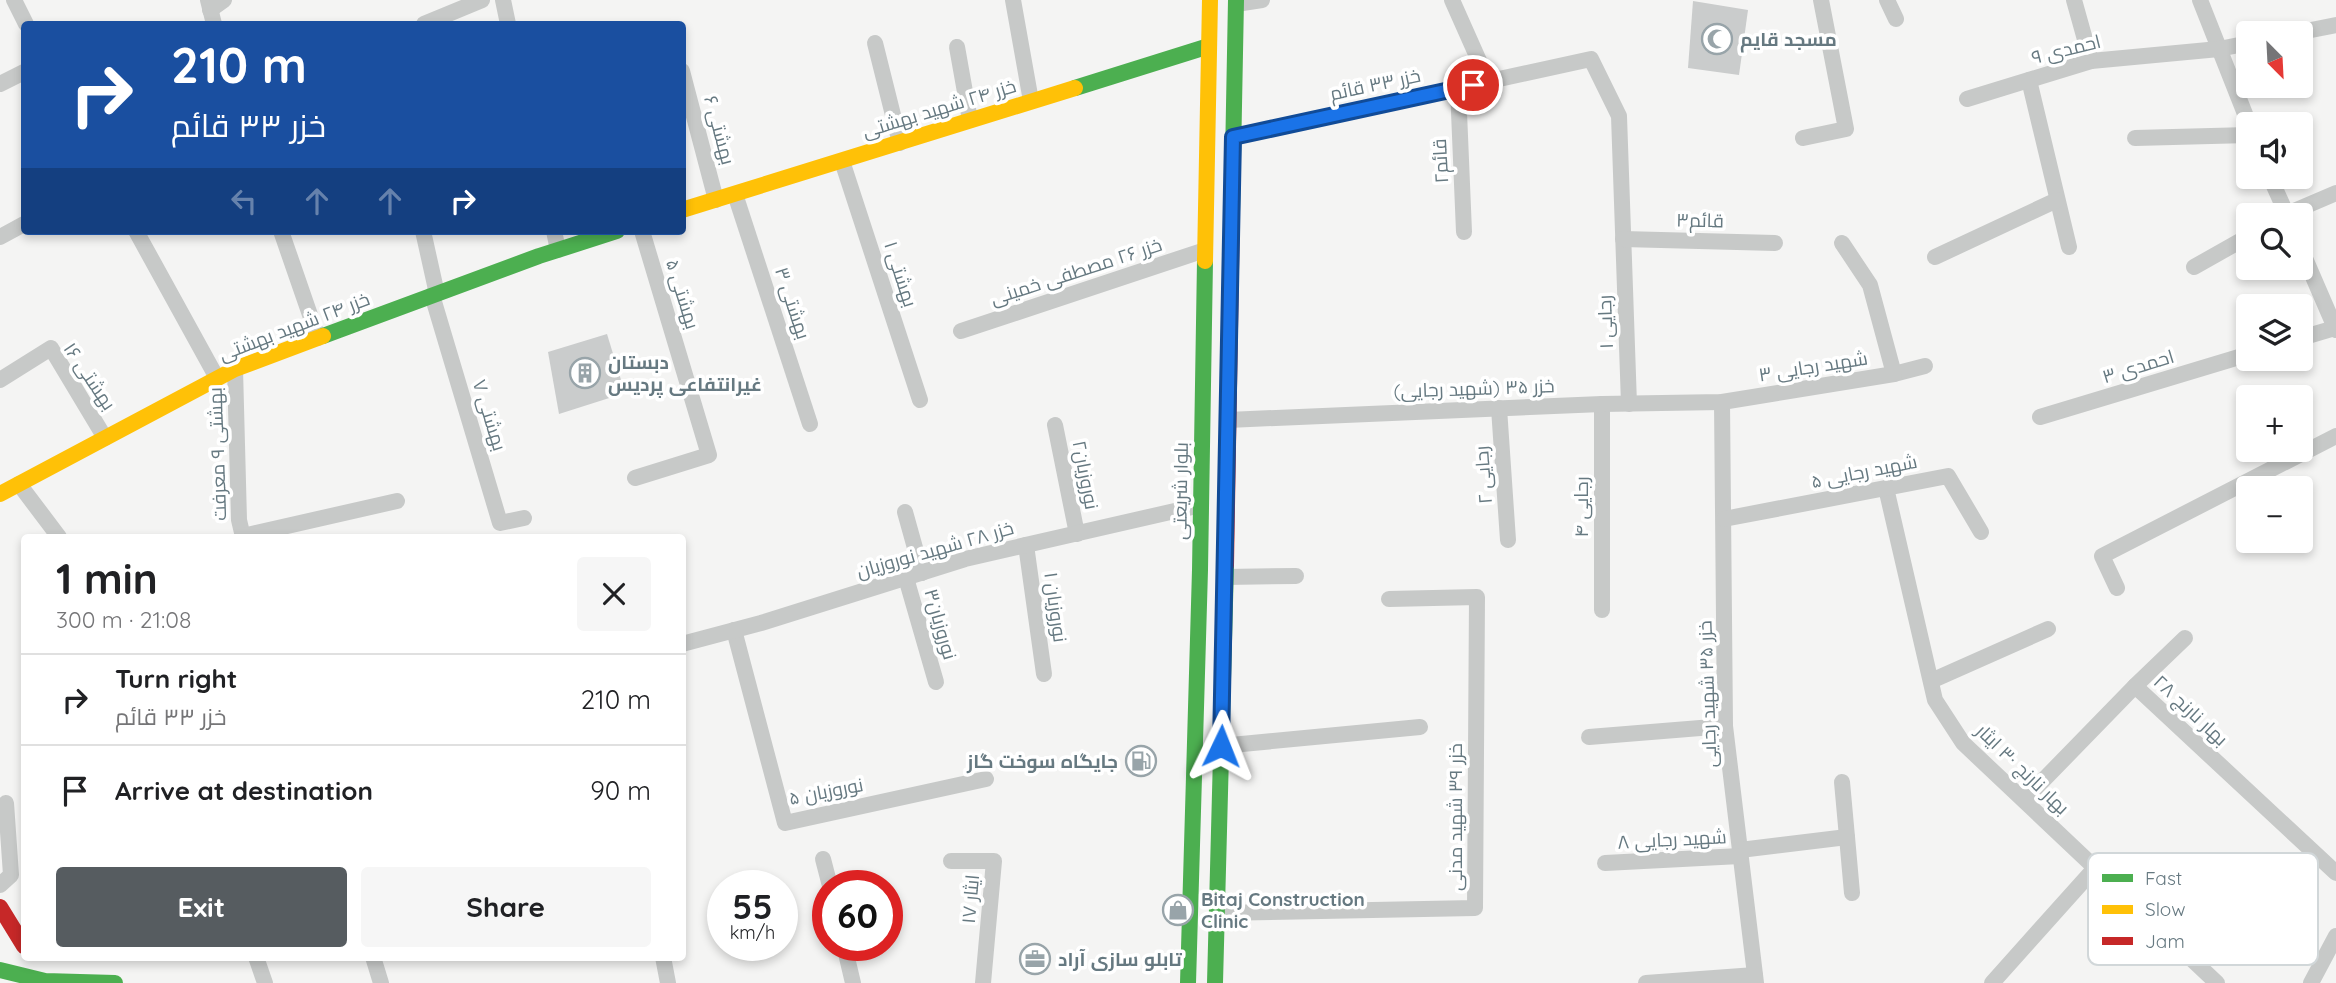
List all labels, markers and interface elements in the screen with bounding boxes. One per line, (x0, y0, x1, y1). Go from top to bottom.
north arrow (2236, 21, 2314, 98)
map controls (2236, 21, 2313, 553)
mosque icon: مسجد قایم (1700, 22, 1734, 56)
place label: مسجد قایم (1740, 27, 1837, 53)
street label: احمدی ۹ (2029, 29, 2103, 69)
text: 210 m (171, 34, 307, 95)
icon: right (56, 49, 147, 140)
pin (1443, 55, 1503, 115)
street label: خزر ۳۳ قائم (1327, 63, 1423, 107)
icon: arrive (1454, 66, 1492, 104)
street label: خزر ۲۴ شهید بهشتی (859, 73, 1019, 143)
street label: بهشتی ۶ (699, 93, 741, 167)
text: خزر ۳۳ قائم (171, 105, 326, 145)
button: sound (2236, 112, 2313, 189)
street label: قائم۲ (1427, 138, 1455, 184)
icon: left (225, 182, 263, 220)
icon: ahead (298, 182, 336, 220)
icon: ahead (371, 182, 409, 220)
icon: right (444, 182, 482, 220)
button: search (2236, 203, 2313, 280)
street label: قائم۳ (1676, 208, 1724, 234)
street label: خزر ۲۶ مصطفی خمینی (987, 232, 1165, 310)
street label: بهشتی ۱ (879, 238, 923, 310)
street label: بهشتی ۵ (661, 256, 705, 332)
street label: بهشتی ۳ (770, 264, 816, 342)
street label: خزر ۲۴ شهید بهشتی (215, 286, 373, 366)
button: layers (2236, 294, 2313, 371)
street label: رجایی ۱ (1592, 295, 1618, 349)
street label: بهشتی ۱۶ (59, 338, 121, 414)
street label: احمدی ۳ (2099, 344, 2177, 388)
street label: شهید رجایی ۳ (1757, 346, 1869, 386)
place label: دبستان غیرانتفاعی پردیس (608, 350, 762, 398)
building icon: دبستان غیرانتفاعی پردیس (568, 356, 602, 390)
street label: خزر ۳۵ (شهید رجایی) (1393, 373, 1555, 403)
street label: بهشتی ۷ (468, 376, 512, 454)
button: + (2236, 385, 2313, 462)
street label: بهشتی ۹ معرفت (203, 387, 231, 521)
street label: نوروزیان۲ (1068, 438, 1104, 512)
street label: بلوار شریعتی (1167, 442, 1193, 540)
street label: رجایی ۲ (1469, 445, 1497, 505)
street label: شهید رجایی ۵ (1809, 449, 1919, 493)
button: − (2236, 476, 2313, 553)
street label: رجایی ۴ (1569, 477, 1593, 537)
street label: خزر ۲۸ شهید نوروزیان (854, 515, 1016, 583)
text: 1 min (56, 552, 158, 605)
button: close (577, 557, 651, 631)
street label: نوروزیان ۱ (1039, 570, 1073, 644)
street label: نوروزیان۳ (919, 586, 963, 662)
text: 300 m · 21:08 (56, 605, 191, 634)
street label: خزر ۳۵ شهید رجایی (1692, 620, 1722, 768)
text: Turn right (115, 662, 237, 695)
street label: بهار نارنج ۲۸ (2147, 669, 2233, 752)
icon: right (56, 681, 94, 719)
text: 210 m (581, 683, 651, 716)
text: خزر ۳۳ قائم (115, 702, 226, 731)
position arrow (1184, 709, 1258, 783)
street label: بهار نارنج ۳۰ ایثار (1969, 718, 2075, 821)
street label: خزر ۳۹ شهید مدنی (1443, 743, 1467, 891)
fuel station icon: جایگاه سوخت گاز (1124, 744, 1158, 778)
place label: جایگاه سوخت گاز (966, 749, 1118, 774)
icon: arrive (56, 772, 94, 810)
street label: نوروزیان ۵ (787, 772, 865, 810)
text: Arrive at destination (115, 774, 373, 807)
text: 90 m (590, 774, 651, 807)
street label: شهید رجایی ۸ (1617, 824, 1727, 854)
legend (2088, 853, 2318, 965)
text: Fast (2145, 866, 2182, 890)
button: Exit (56, 867, 347, 947)
button: Share (361, 867, 651, 947)
speed limit sign: 60 (812, 870, 903, 961)
street label: ایثار ۱۷ (956, 873, 984, 925)
text: 55 (732, 884, 773, 928)
place label: Bitaj Construction Clinic (1201, 887, 1365, 933)
shop icon: Bitaj Construction Clinic (1161, 893, 1195, 927)
text: Slow (2145, 897, 2186, 921)
text: km/h (730, 921, 775, 944)
text: Jam (2145, 929, 2185, 953)
office icon: تابلو سازی آراد (1018, 942, 1052, 976)
place label: تابلو سازی آراد (1058, 947, 1183, 972)

